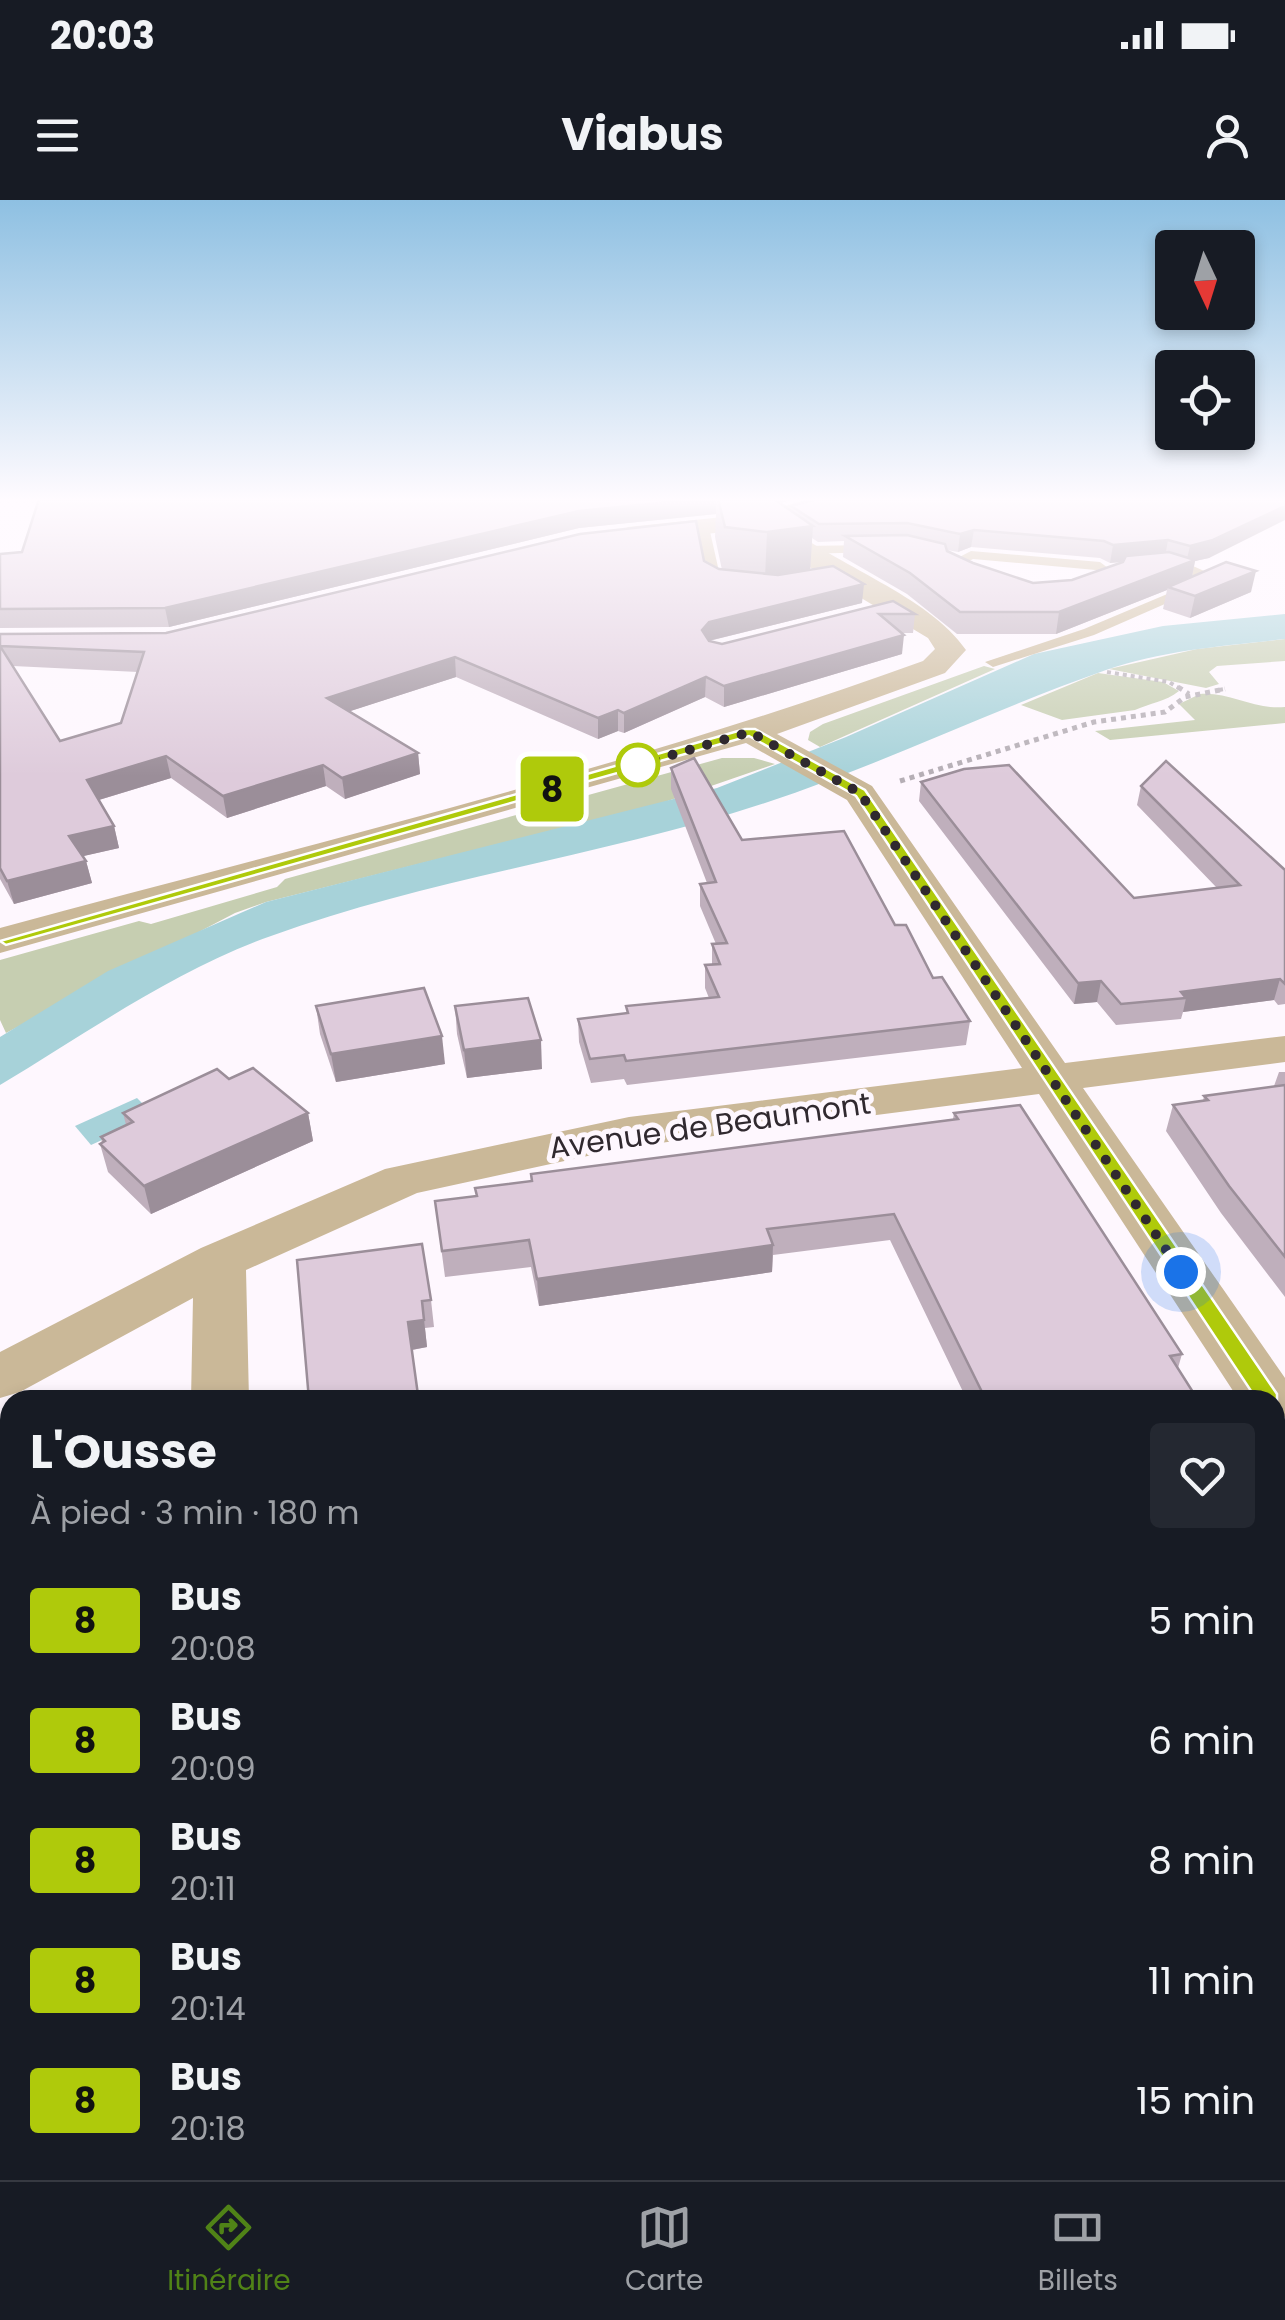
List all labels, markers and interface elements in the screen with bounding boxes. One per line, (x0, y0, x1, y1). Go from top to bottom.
text: 20:03 (50, 9, 155, 62)
text: Viabus (561, 103, 724, 166)
icon: menu (30, 108, 85, 163)
icon: person (1200, 108, 1255, 163)
north arrow (1155, 230, 1255, 330)
map controls (1155, 230, 1255, 450)
button: locate (1155, 350, 1255, 450)
unlabelled marker (617, 744, 659, 786)
line badge: 8 (520, 756, 584, 822)
text: 8 (541, 765, 563, 814)
street label: Avenue de Beaumont (546, 1082, 873, 1169)
your location (1156, 1247, 1206, 1297)
text: L'Ousse (30, 1418, 217, 1485)
button: heart (1150, 1423, 1255, 1528)
text: À pied · 3 min · 180 m (30, 1490, 360, 1535)
text: Bus (170, 1570, 242, 1623)
text: 5 min (1148, 1594, 1255, 1647)
text: 8 (74, 1596, 96, 1645)
text: 20:08 (170, 1626, 256, 1671)
text: Bus (170, 1690, 242, 1743)
text: 6 min (1148, 1714, 1255, 1767)
text: 8 (74, 1716, 96, 1765)
text: 20:09 (170, 1746, 256, 1791)
text: Bus (170, 1810, 242, 1863)
text: 8 min (1148, 1834, 1255, 1887)
text: 8 (74, 1836, 96, 1885)
text: 20:11 (170, 1866, 236, 1911)
text: Bus (170, 1930, 242, 1983)
text: 11 min (1148, 1954, 1255, 2007)
text: 8 (74, 1956, 96, 2005)
text: 20:14 (170, 1986, 246, 2031)
text: Bus (170, 2050, 242, 2103)
text: 15 min (1136, 2074, 1255, 2127)
text: 8 (74, 2076, 96, 2125)
text: 20:18 (170, 2106, 246, 2151)
tab: Itinéraire (167, 2200, 291, 2302)
tab: Carte (625, 2200, 703, 2302)
tab: Billets (1038, 2200, 1118, 2302)

